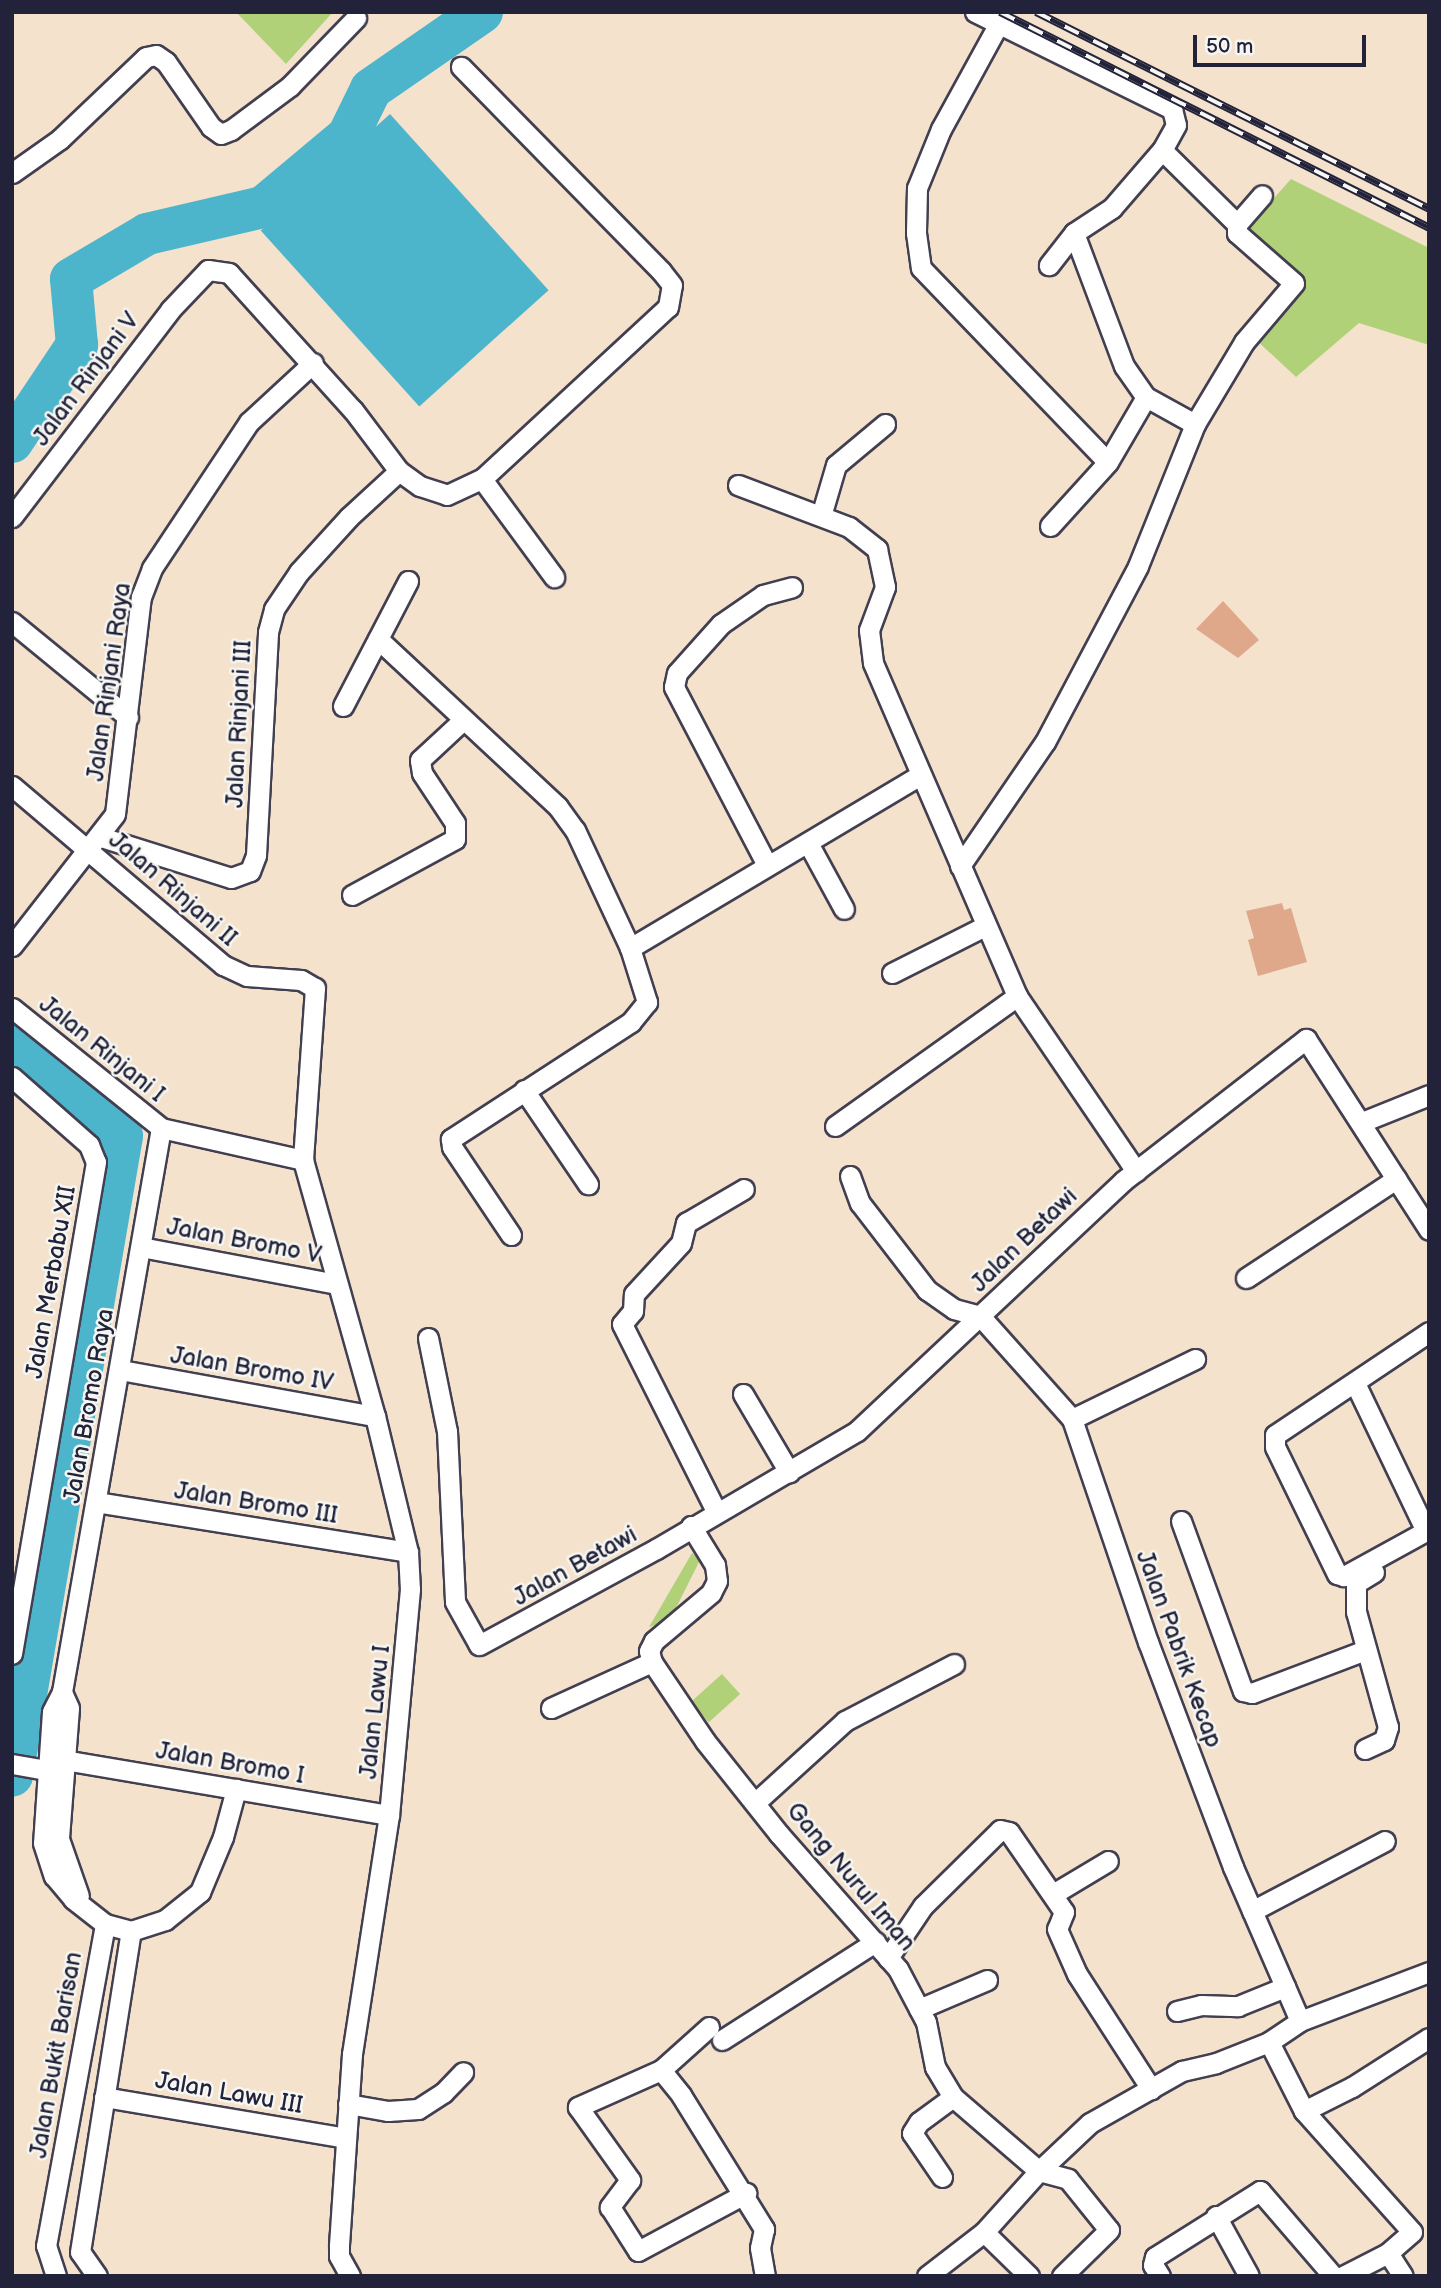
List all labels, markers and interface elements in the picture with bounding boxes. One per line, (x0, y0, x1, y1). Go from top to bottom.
scale bar (1196, 21, 1369, 65)
text: 50 m (1206, 34, 1253, 59)
street label: Jalan Rinjani V (26, 306, 146, 452)
street label: Jalan Rinjani Raya (81, 581, 137, 783)
street label: Jalan Rinjani III (220, 639, 258, 809)
street label: Jalan Rinjani II (103, 826, 243, 952)
street label: Jalan Rinjani I (33, 990, 171, 1108)
street label: Jalan Betawi (965, 1182, 1083, 1298)
street label: Jalan Merbabu XII (20, 1183, 82, 1381)
street label: Jalan Bromo V (164, 1212, 324, 1270)
street label: Jalan Bromo Raya (58, 1306, 120, 1506)
street label: Jalan Bromo IV (168, 1341, 336, 1397)
street label: Jalan Bromo III (172, 1476, 340, 1530)
street label: Jalan Betawi (508, 1520, 642, 1612)
street label: Jalan Pabrik Kecap (1130, 1546, 1228, 1752)
street label: Jalan Lawu I (354, 1644, 396, 1780)
street label: Jalan Bromo I (154, 1736, 306, 1790)
street label: Gang Nurul Iman (780, 1797, 922, 1957)
street label: Jalan Bukit Barisan (24, 1950, 88, 2160)
street label: Jalan Lawu III (153, 2066, 305, 2120)

